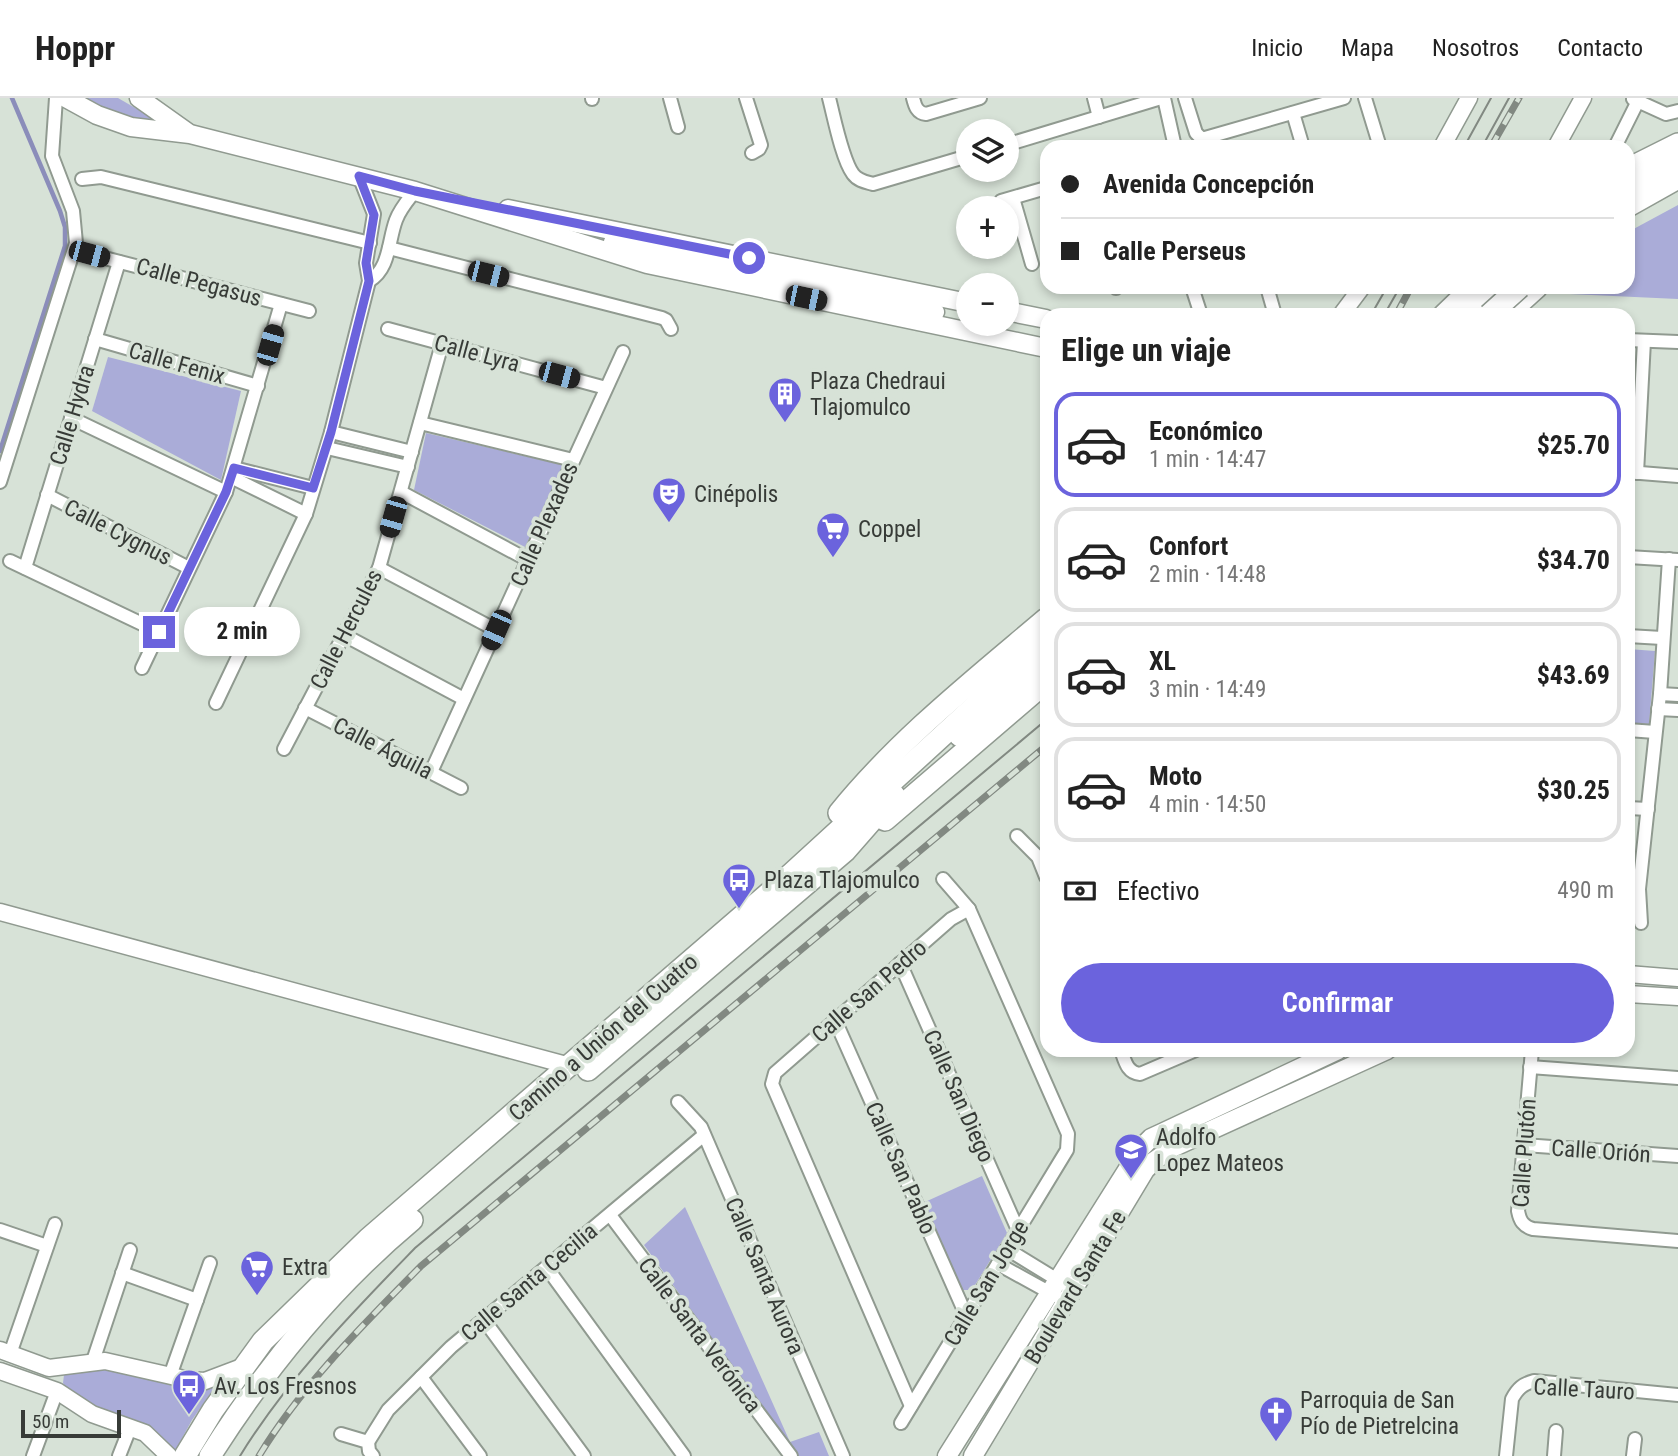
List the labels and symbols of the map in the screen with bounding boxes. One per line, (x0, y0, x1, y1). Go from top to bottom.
car (66, 238, 113, 270)
route start (733, 242, 765, 274)
street label: Calle Pegasus (133, 253, 264, 312)
car (466, 259, 511, 289)
car (784, 283, 829, 313)
car (255, 322, 286, 368)
street label: Calle Lyra (431, 329, 523, 378)
street label: Calle Fenix (126, 337, 228, 390)
car (536, 359, 583, 391)
street label: Calle Hydra (44, 362, 100, 469)
place label: Plaza Chedraui Tlajomulco (810, 368, 946, 421)
building icon: Plaza Chedraui Tlajomulco (766, 375, 804, 424)
street label: Calle Plexades (505, 458, 584, 591)
theatre icon: Cinépolis (650, 475, 688, 524)
place label: Cinépolis (694, 481, 778, 508)
street label: Calle Cygnus (59, 494, 176, 571)
car (378, 494, 409, 540)
supermarket icon: Coppel (814, 510, 852, 559)
place label: Coppel (858, 516, 921, 543)
street label: Calle Hercules (305, 565, 388, 694)
car (478, 607, 515, 653)
callout: 2 min (184, 608, 299, 656)
route end (143, 616, 175, 648)
street label: Calle Águila (329, 711, 437, 785)
bus stop icon: Plaza Tlajomulco (720, 861, 758, 910)
place label: Plaza Tlajomulco (764, 867, 920, 894)
street label: Calle San Pedro (806, 934, 932, 1049)
street label: Camino a Unión del Cuatro (503, 948, 703, 1127)
street label: Calle San Diego (917, 1026, 1000, 1167)
street label: Calle San Pablo (859, 1098, 942, 1238)
street label: Calle Plutón (1507, 1098, 1542, 1208)
place label: Adolfo Lopez Mateos (1156, 1124, 1284, 1177)
school or university icon: Adolfo Lopez Mateos (1112, 1131, 1150, 1180)
street label: Calle Orión (1550, 1135, 1652, 1168)
street label: Calle Santa Aurora (719, 1194, 810, 1359)
street label: Boulevard Santa Fe (1019, 1206, 1132, 1369)
street label: Calle San Jorge (938, 1216, 1034, 1351)
street label: Calle Santa Cecilia (456, 1218, 603, 1347)
supermarket icon: Extra (238, 1248, 276, 1297)
street label: Calle Santa Verónica (632, 1252, 767, 1418)
place label: Extra (282, 1254, 328, 1281)
bus stop icon: Av. Los Fresnos (170, 1367, 208, 1416)
place label: Av. Los Fresnos (214, 1373, 357, 1400)
street label: Calle Tauro (1533, 1373, 1635, 1406)
place label: Parroquia de San Pío de Pietrelcina (1300, 1387, 1459, 1440)
church icon: Parroquia de San Pío de Pietrelcina (1257, 1394, 1295, 1443)
scale bar (21, 1407, 121, 1439)

